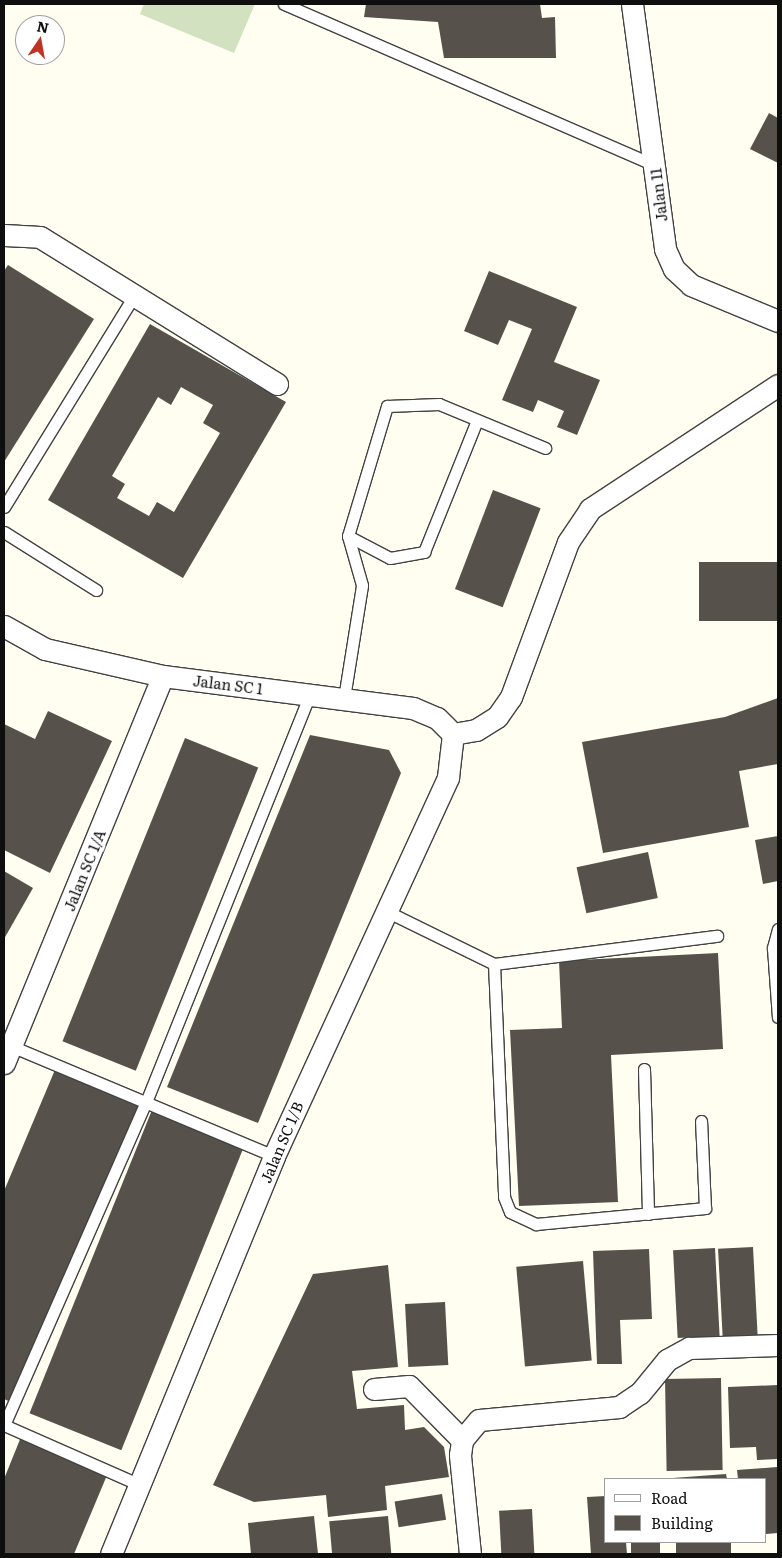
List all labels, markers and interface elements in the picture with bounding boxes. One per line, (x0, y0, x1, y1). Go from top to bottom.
north arrow (15, 15, 65, 65)
text: N (35, 15, 51, 37)
street label: Jalan 11 (646, 167, 670, 223)
street label: Jalan SC 1 (192, 671, 264, 697)
street label: Jalan SC 1/A (60, 827, 108, 913)
street label: Jalan SC 1/B (256, 1099, 306, 1185)
legend (604, 1478, 767, 1543)
text: Road (651, 1486, 687, 1509)
text: Building (651, 1511, 713, 1534)

